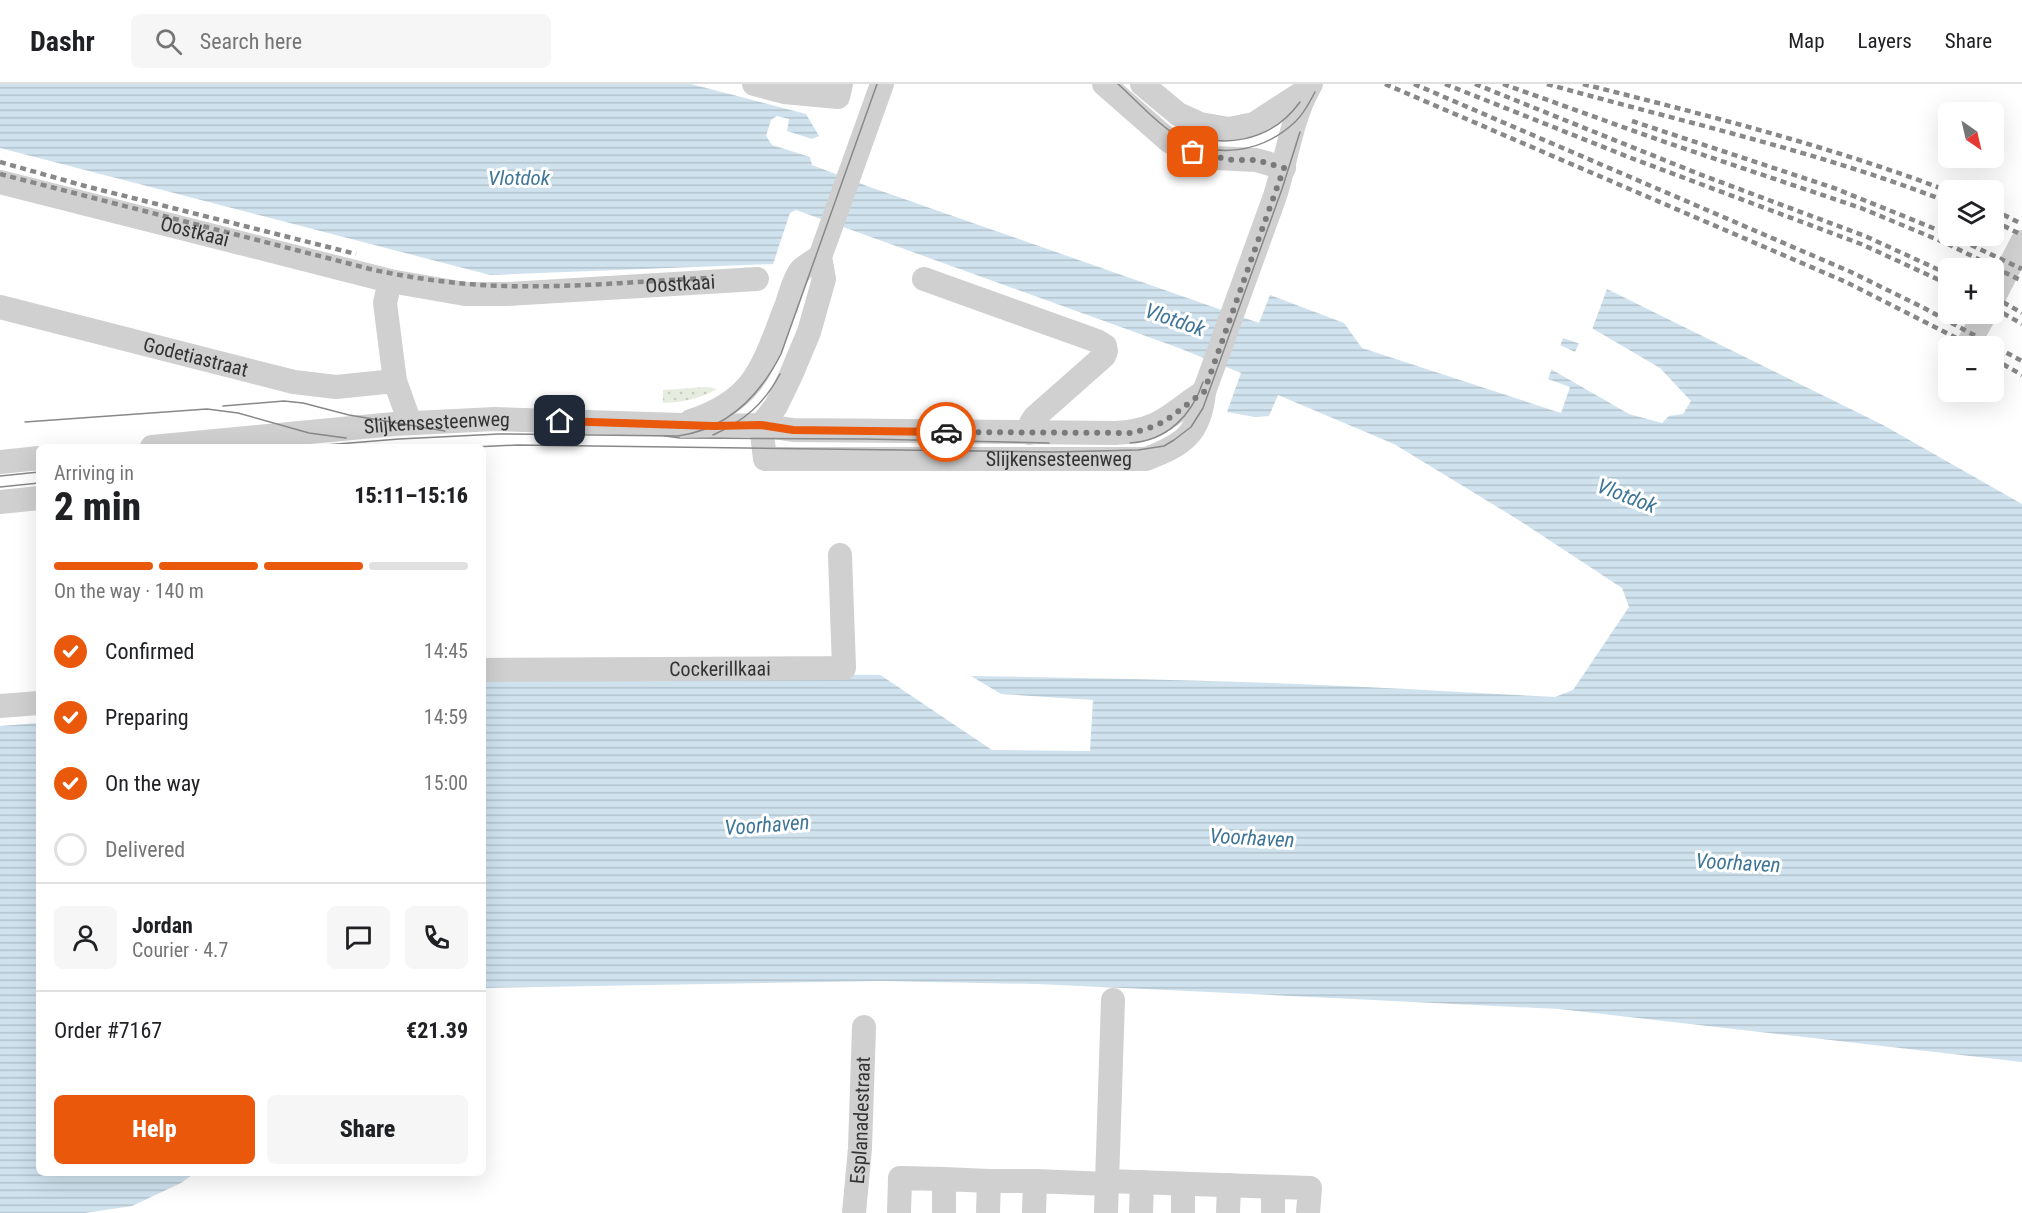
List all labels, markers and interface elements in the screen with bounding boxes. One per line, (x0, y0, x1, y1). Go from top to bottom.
search box (131, 14, 551, 68)
text: Dashr (30, 25, 95, 58)
icon: search (152, 25, 185, 58)
text: Search here (200, 29, 302, 54)
text: Map (1788, 29, 1825, 53)
text: Layers (1858, 29, 1912, 53)
text: Share (1945, 29, 1992, 53)
north arrow (1938, 102, 2004, 168)
map controls (1938, 102, 2004, 402)
pin (1167, 126, 1218, 177)
icon: bag (1176, 135, 1209, 168)
water label: Vlotdok (488, 166, 551, 190)
button: layers (1938, 180, 2004, 246)
street label: Oostkaai (158, 211, 232, 252)
button: + (1938, 258, 2004, 324)
street label: Oostkaai (645, 270, 716, 298)
water label: Vlotdok (1142, 299, 1209, 342)
street label: Godetiastraat (141, 332, 251, 382)
button: − (1938, 336, 2004, 402)
pin (534, 395, 585, 446)
courier (916, 402, 976, 462)
icon: home (543, 404, 576, 437)
street label: Slijkensesteenweg (363, 407, 510, 439)
icon: car (930, 416, 963, 449)
street label: Slijkensesteenweg (986, 447, 1132, 471)
text: Arriving in (54, 461, 134, 485)
water label: Vlotdok (1594, 474, 1661, 519)
text: 15:11–15:16 (354, 483, 468, 508)
text: 2 min (54, 484, 141, 530)
text: On the way · 140 m (54, 579, 204, 603)
icon: check (54, 635, 87, 668)
text: Confirmed (105, 639, 194, 664)
text: 14:45 (424, 639, 468, 663)
street label: Cockerillkaai (669, 656, 771, 681)
icon: check (54, 701, 87, 734)
text: Preparing (105, 705, 189, 730)
text: 14:59 (424, 705, 468, 729)
icon: check (54, 767, 87, 800)
text: On the way (105, 771, 200, 796)
text: 15:00 (424, 771, 468, 795)
water label: Voorhaven (724, 810, 810, 840)
water label: Voorhaven (1209, 824, 1295, 852)
text: Delivered (105, 837, 185, 862)
water label: Voorhaven (1695, 849, 1781, 877)
button: person (54, 906, 117, 969)
button: chat (327, 906, 390, 969)
button: phone (405, 906, 468, 969)
text: Jordan (132, 913, 193, 938)
text: Courier · 4.7 (132, 938, 228, 962)
text: Order #7167 (54, 1018, 162, 1043)
text: €21.39 (406, 1018, 468, 1043)
street label: Esplanadestraat (845, 1056, 875, 1185)
button: Help (54, 1095, 255, 1164)
button: Share (267, 1095, 468, 1164)

